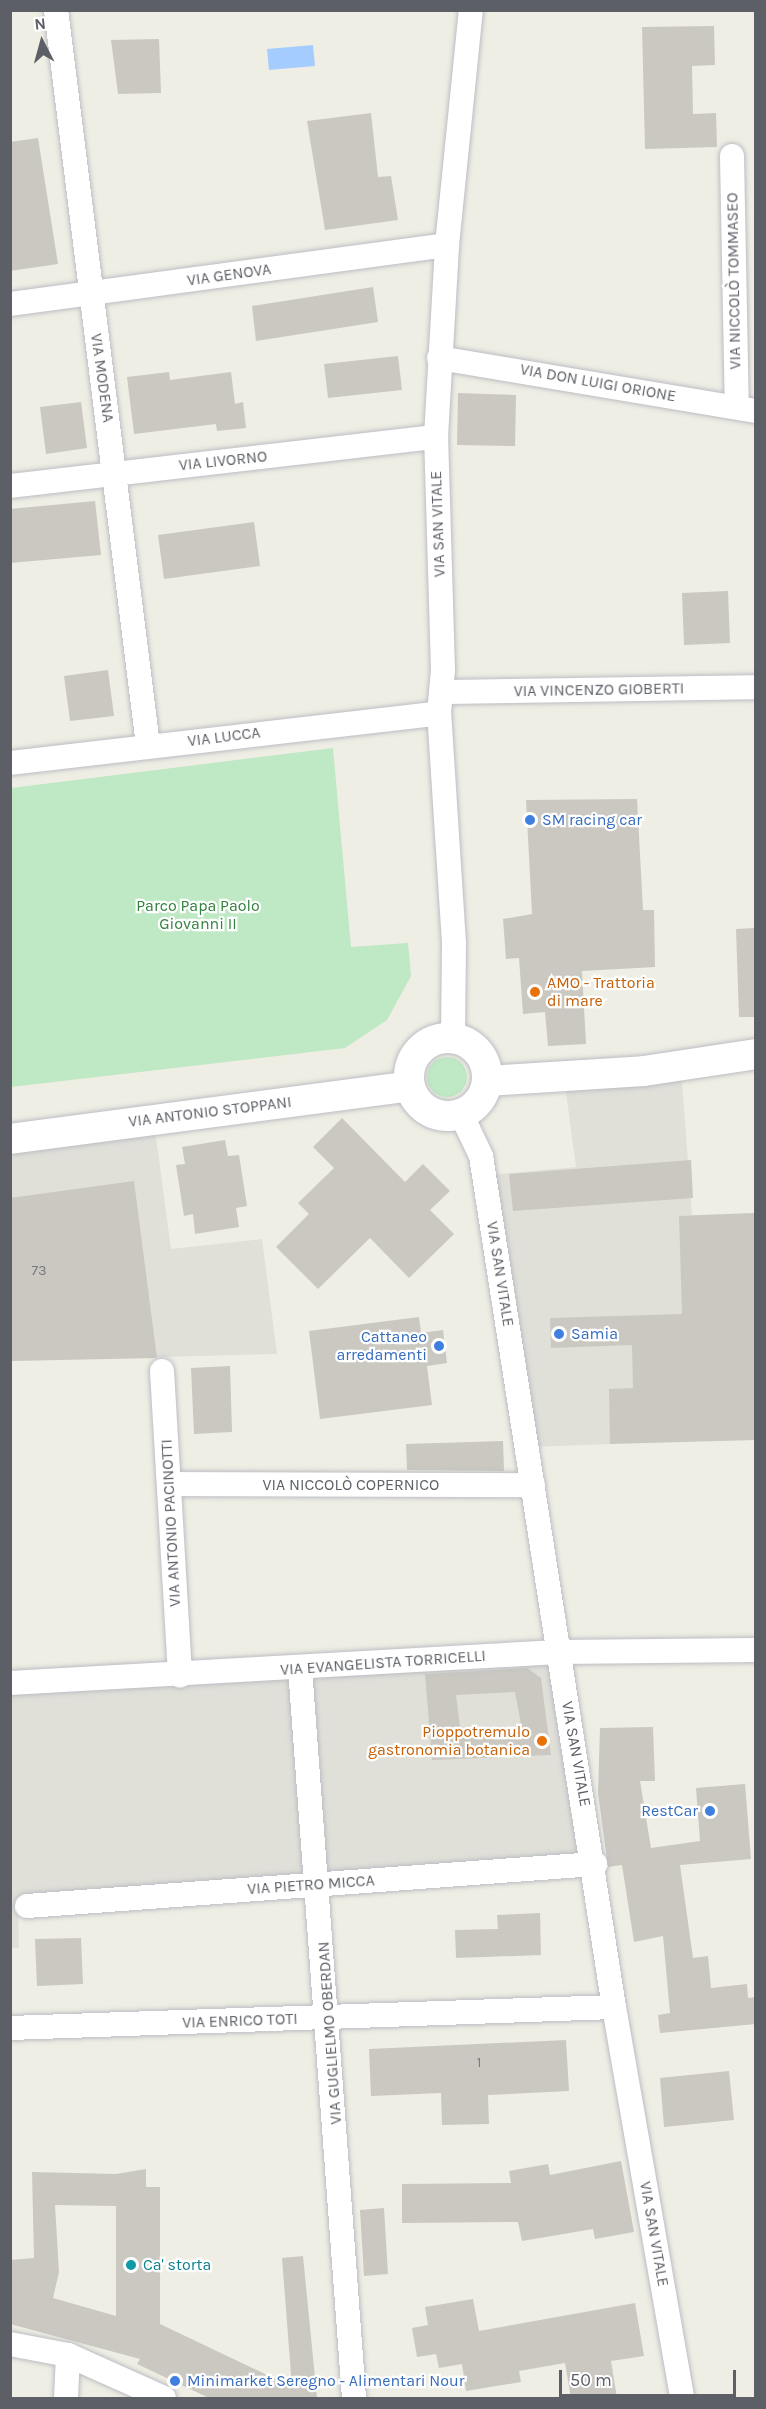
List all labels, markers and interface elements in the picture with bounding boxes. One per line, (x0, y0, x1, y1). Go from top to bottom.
north arrow (12, 12, 72, 72)
text: N (33, 14, 47, 34)
street label: VIA NICCOLÒ TOMMASEO (723, 192, 745, 370)
street label: VIA GENOVA (186, 260, 272, 290)
street label: VIA MODENA (86, 332, 118, 424)
street label: VIA DON LUIGI ORIONE (519, 360, 677, 406)
street label: VIA LIVORNO (178, 447, 268, 475)
street label: VIA SAN VITALE (427, 470, 449, 578)
street label: VIA VINCENZO GIOBERTI (514, 679, 684, 701)
street label: VIA LUCCA (186, 723, 262, 751)
place label: SM racing car (542, 810, 642, 830)
marker: SM racing car (523, 813, 537, 827)
park label: Parco Papa Paolo Giovanni II (136, 896, 260, 934)
place label: AMO - Trattoria di mare (547, 973, 655, 1011)
marker: AMO - Trattoria di mare (528, 985, 542, 999)
street label: VIA ANTONIO STOPPANI (127, 1092, 293, 1132)
street label: VIA SAN VITALE (482, 1220, 518, 1328)
house number: 73 (32, 1263, 46, 1279)
place label: Samia (571, 1324, 618, 1344)
place label: Cattaneo arredamenti (336, 1327, 427, 1365)
marker: Samia (552, 1327, 566, 1341)
marker: Cattaneo arredamenti (432, 1339, 446, 1353)
street label: VIA ANTONIO PACINOTTI (157, 1439, 185, 1607)
street label: VIA NICCOLÒ COPERNICO (263, 1475, 439, 1495)
street label: VIA EVANGELISTA TORRICELLI (280, 1646, 486, 1680)
street label: VIA SAN VITALE (557, 1700, 595, 1808)
place label: Pioppotremulo gastronomia botanica (368, 1722, 530, 1760)
marker: Pioppotremulo gastronomia botanica (535, 1734, 549, 1748)
place label: RestCar (641, 1801, 698, 1821)
marker: RestCar (703, 1804, 717, 1818)
street label: VIA PIETRO MICCA (247, 1871, 375, 1899)
street label: VIA GUGLIELMO OBERDAN (314, 1941, 346, 2125)
street label: VIA ENRICO TOTI (182, 2009, 298, 2033)
house number: 1 (477, 2055, 481, 2071)
street label: VIA SAN VITALE (635, 2180, 673, 2288)
place label: Ca' storta (143, 2255, 211, 2275)
marker: Ca' storta (124, 2258, 138, 2272)
scale bar (562, 2358, 739, 2396)
text: 50 m (570, 2369, 612, 2391)
place label: Minimarket Seregno - Alimentari Nour (187, 2371, 464, 2391)
marker: Minimarket Seregno - Alimentari Nour (168, 2374, 182, 2388)

